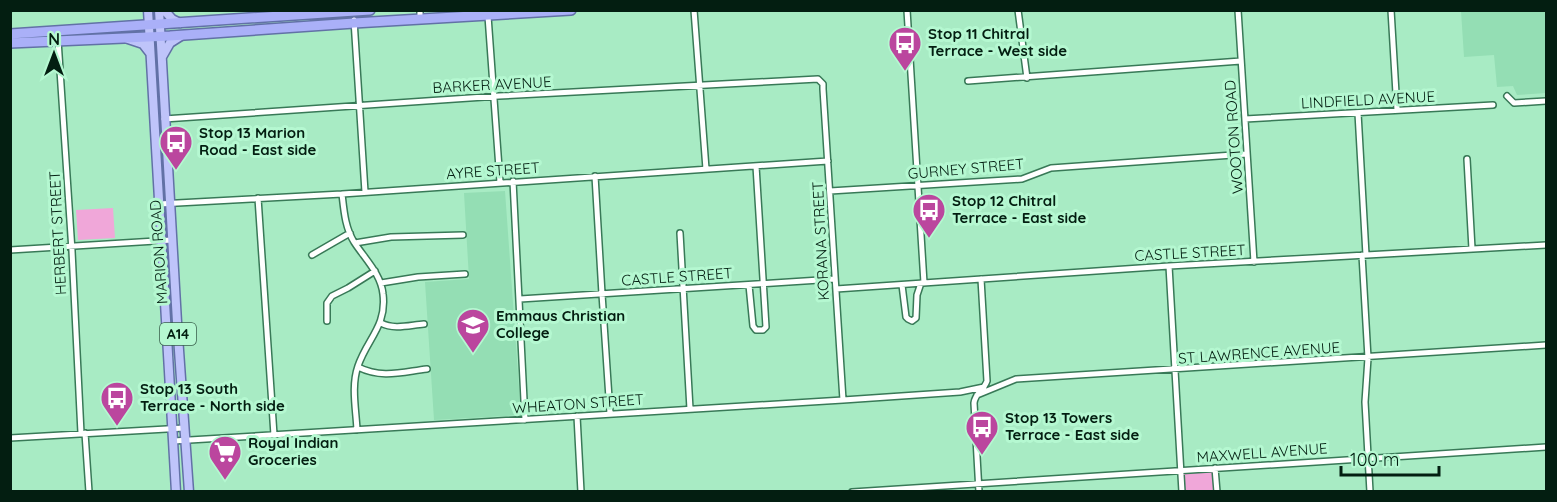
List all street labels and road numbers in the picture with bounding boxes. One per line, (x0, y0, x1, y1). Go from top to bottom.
street label: BARKER AVENUE (432, 72, 552, 97)
street label: WOOTON ROAD (1220, 79, 1247, 195)
street label: LINDFIELD AVENUE (1301, 87, 1435, 112)
street label: GURNEY STREET (907, 154, 1025, 183)
street label: AYRE STREET (446, 158, 540, 183)
street label: HERBERT STREET (45, 170, 70, 296)
street label: KORANA STREET (808, 181, 833, 301)
street label: MARION ROAD (145, 199, 172, 305)
street label: CASTLE STREET (1134, 240, 1246, 265)
street label: CASTLE STREET (621, 263, 733, 290)
road number: A14 (160, 323, 196, 345)
street label: ST LAWRENCE AVENUE (1177, 337, 1341, 368)
street label: WHEATON STREET (512, 389, 644, 418)
street label: MAXWELL AVENUE (1196, 438, 1328, 467)

